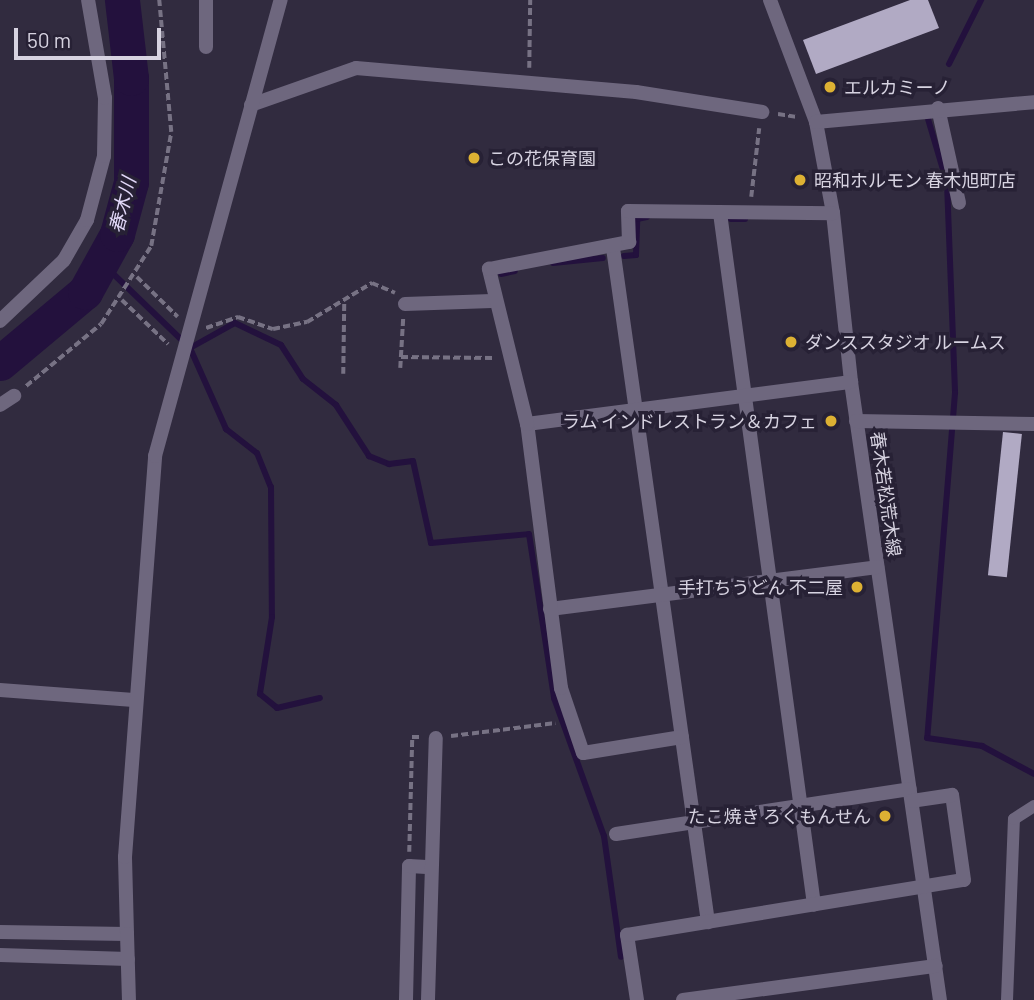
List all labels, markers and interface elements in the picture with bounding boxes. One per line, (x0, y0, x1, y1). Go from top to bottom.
scale bar (18, 14, 164, 58)
text: 50 m (27, 27, 71, 52)
place label: エルカミーノ (844, 76, 952, 98)
marker: エルカミーノ (822, 79, 838, 95)
place label: この花保育園 (488, 147, 596, 169)
marker: この花保育園 (466, 150, 482, 166)
place label: 昭和ホルモン 春木旭町店 (814, 169, 1016, 191)
marker: 昭和ホルモン 春木旭町店 (792, 172, 808, 188)
water label: 春木川 (104, 175, 140, 235)
place label: ダンススタジオ ルームス (805, 331, 1007, 353)
marker: ダンススタジオ ルームス (783, 334, 799, 350)
place label: ラム インドレストラン＆カフェ (561, 410, 817, 432)
marker: ラム インドレストラン＆カフェ (823, 413, 839, 429)
street label: 春木若松荒木線 (867, 430, 905, 558)
place label: 手打ちうどん 不二屋 (677, 576, 843, 598)
marker: 手打ちうどん 不二屋 (849, 579, 865, 595)
place label: たこ焼き ろくもんせん (687, 805, 871, 827)
marker: たこ焼き ろくもんせん (877, 808, 893, 824)

